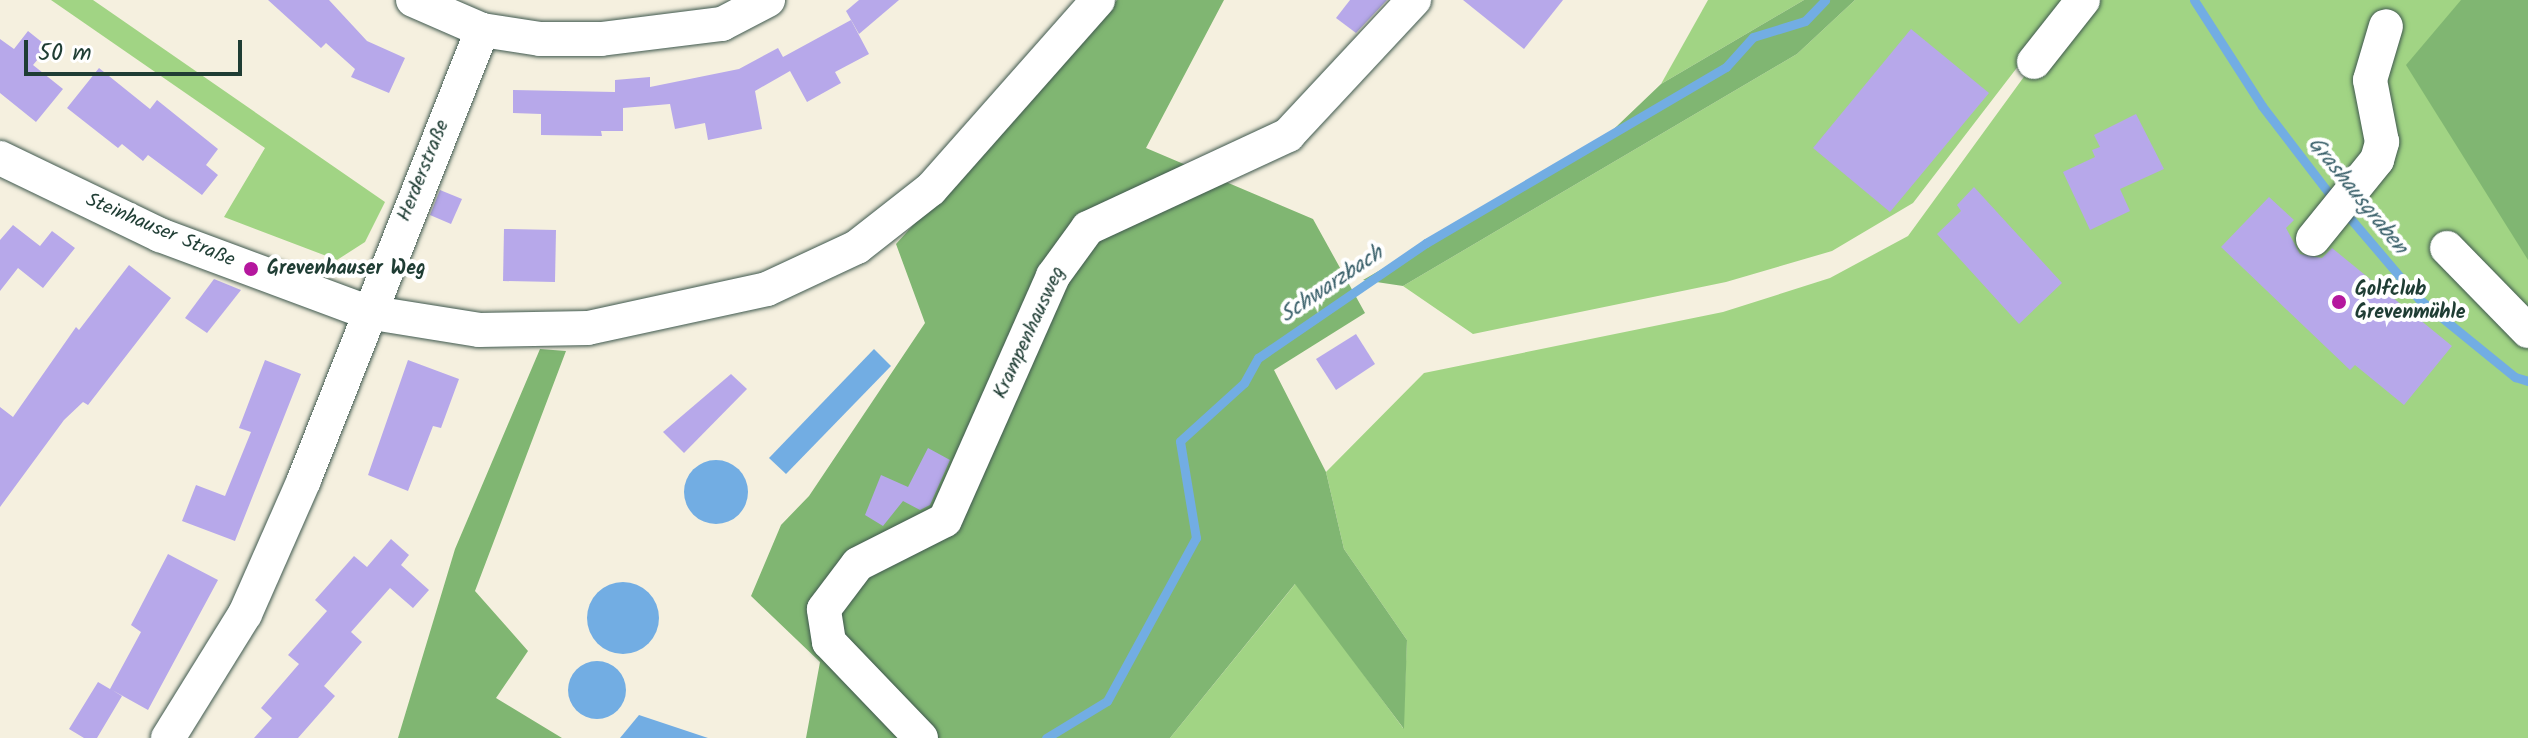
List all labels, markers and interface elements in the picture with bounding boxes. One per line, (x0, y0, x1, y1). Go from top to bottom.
scale bar (28, 24, 246, 74)
text: 50 m (38, 34, 92, 73)
street label: Herderstraße (393, 117, 455, 225)
water label: Grashausgraben (2302, 132, 2412, 260)
street label: Steinhauser Straße (82, 189, 238, 273)
water label: Schwarzbach (1275, 241, 1389, 329)
place label: Grevenhauser Weg (267, 257, 426, 281)
marker: Grevenhauser Weg (242, 260, 260, 278)
street label: Krampenhausweg (989, 263, 1071, 403)
place label: Golfclub Grevenmühle (2355, 278, 2466, 325)
marker: Golfclub Grevenmühle (2330, 293, 2348, 311)

